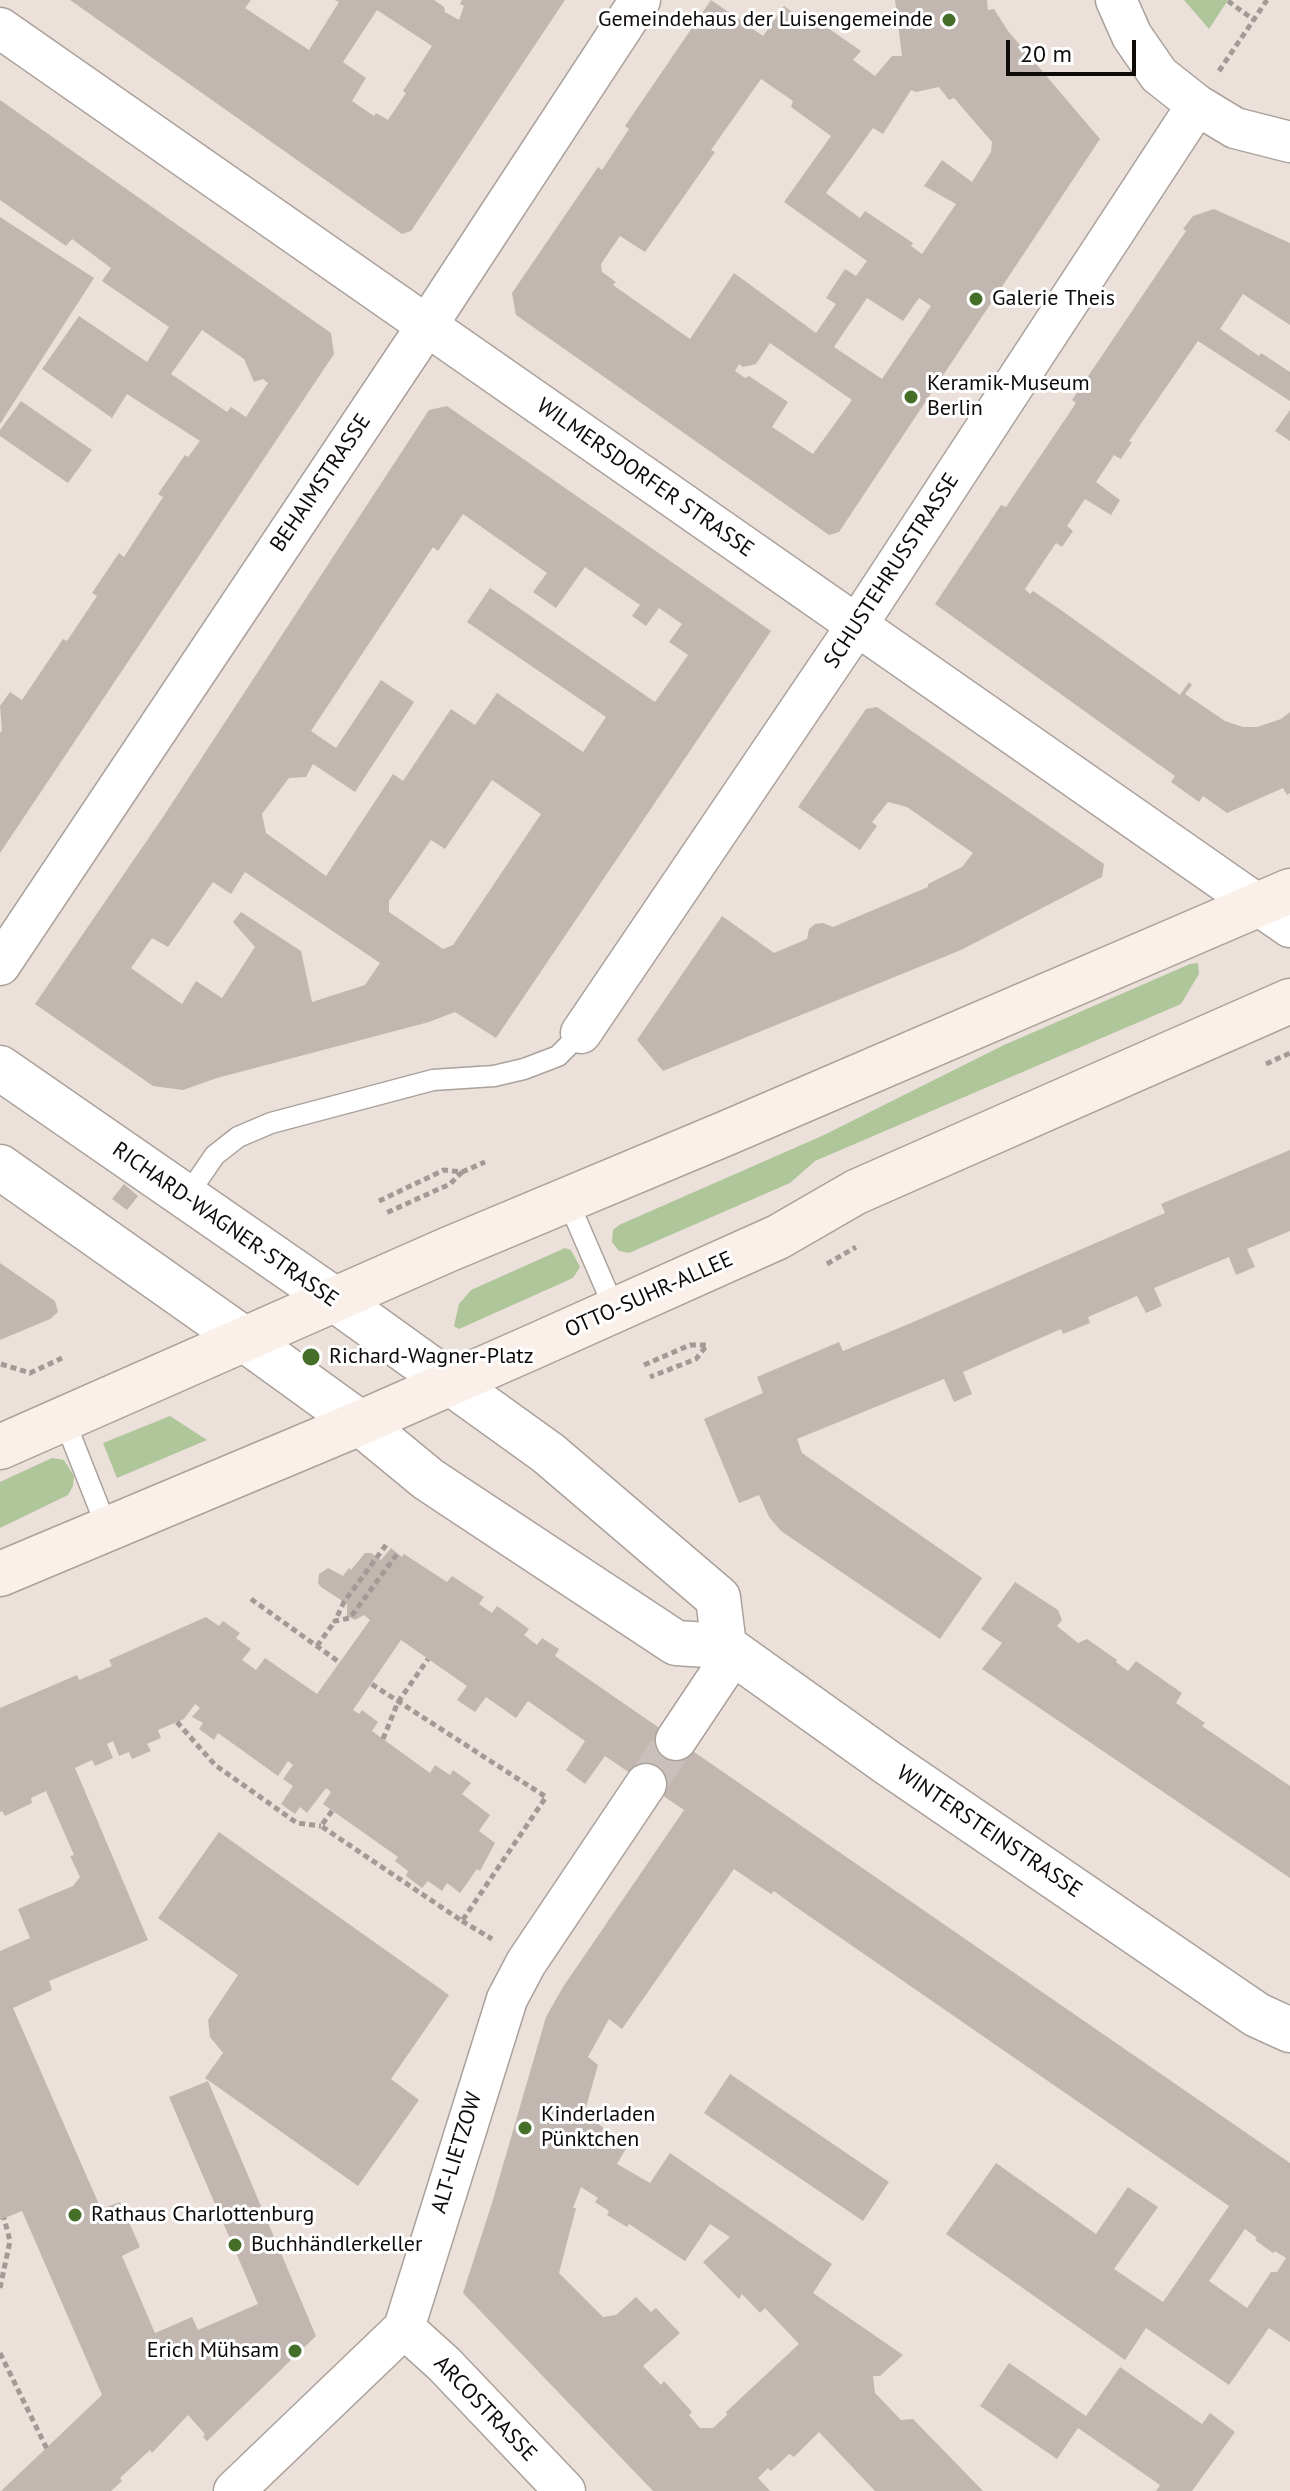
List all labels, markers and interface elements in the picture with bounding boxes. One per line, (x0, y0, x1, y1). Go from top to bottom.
place label: Gemeindehaus der Luisengemeinde (598, 7, 933, 33)
marker: Gemeindehaus der Luisengemeinde (940, 11, 958, 29)
scale bar (1010, 24, 1140, 74)
text: 20 m (1020, 38, 1072, 69)
place label: Galerie Theis (992, 286, 1115, 312)
marker: Galerie Theis (967, 290, 985, 308)
place label: Keramik-Museum Berlin (927, 371, 1090, 422)
marker: Keramik-Museum Berlin (902, 388, 920, 406)
street label: WILMERSDORFER STRASSE (531, 393, 759, 563)
street label: BEHAIMSTRASSE (265, 409, 377, 557)
street label: SCHUSTEHRUSSTRASSE (819, 468, 965, 674)
street label: RICHARD-WAGNER-STRASSE (107, 1137, 343, 1313)
street label: OTTO-SUHR-ALLEE (561, 1246, 737, 1344)
place label: Richard-Wagner-Platz (329, 1344, 534, 1370)
marker: Richard-Wagner-Platz (300, 1346, 322, 1368)
street label: WINTERSTEINSTRASSE (891, 1760, 1087, 1904)
street label: ALT-LIETZOW (426, 2089, 488, 2217)
place label: Kinderladen Pünktchen (541, 2102, 655, 2154)
marker: Kinderladen Pünktchen (516, 2119, 534, 2137)
place label: Rathaus Charlottenburg (91, 2202, 314, 2228)
marker: Rathaus Charlottenburg (66, 2206, 84, 2224)
place label: Buchhändlerkeller (251, 2232, 423, 2258)
marker: Buchhändlerkeller (226, 2236, 244, 2254)
place label: Erich Mühsam (147, 2338, 279, 2364)
marker: Erich Mühsam (286, 2342, 304, 2360)
street label: ARCOSTRASSE (428, 2351, 542, 2467)

